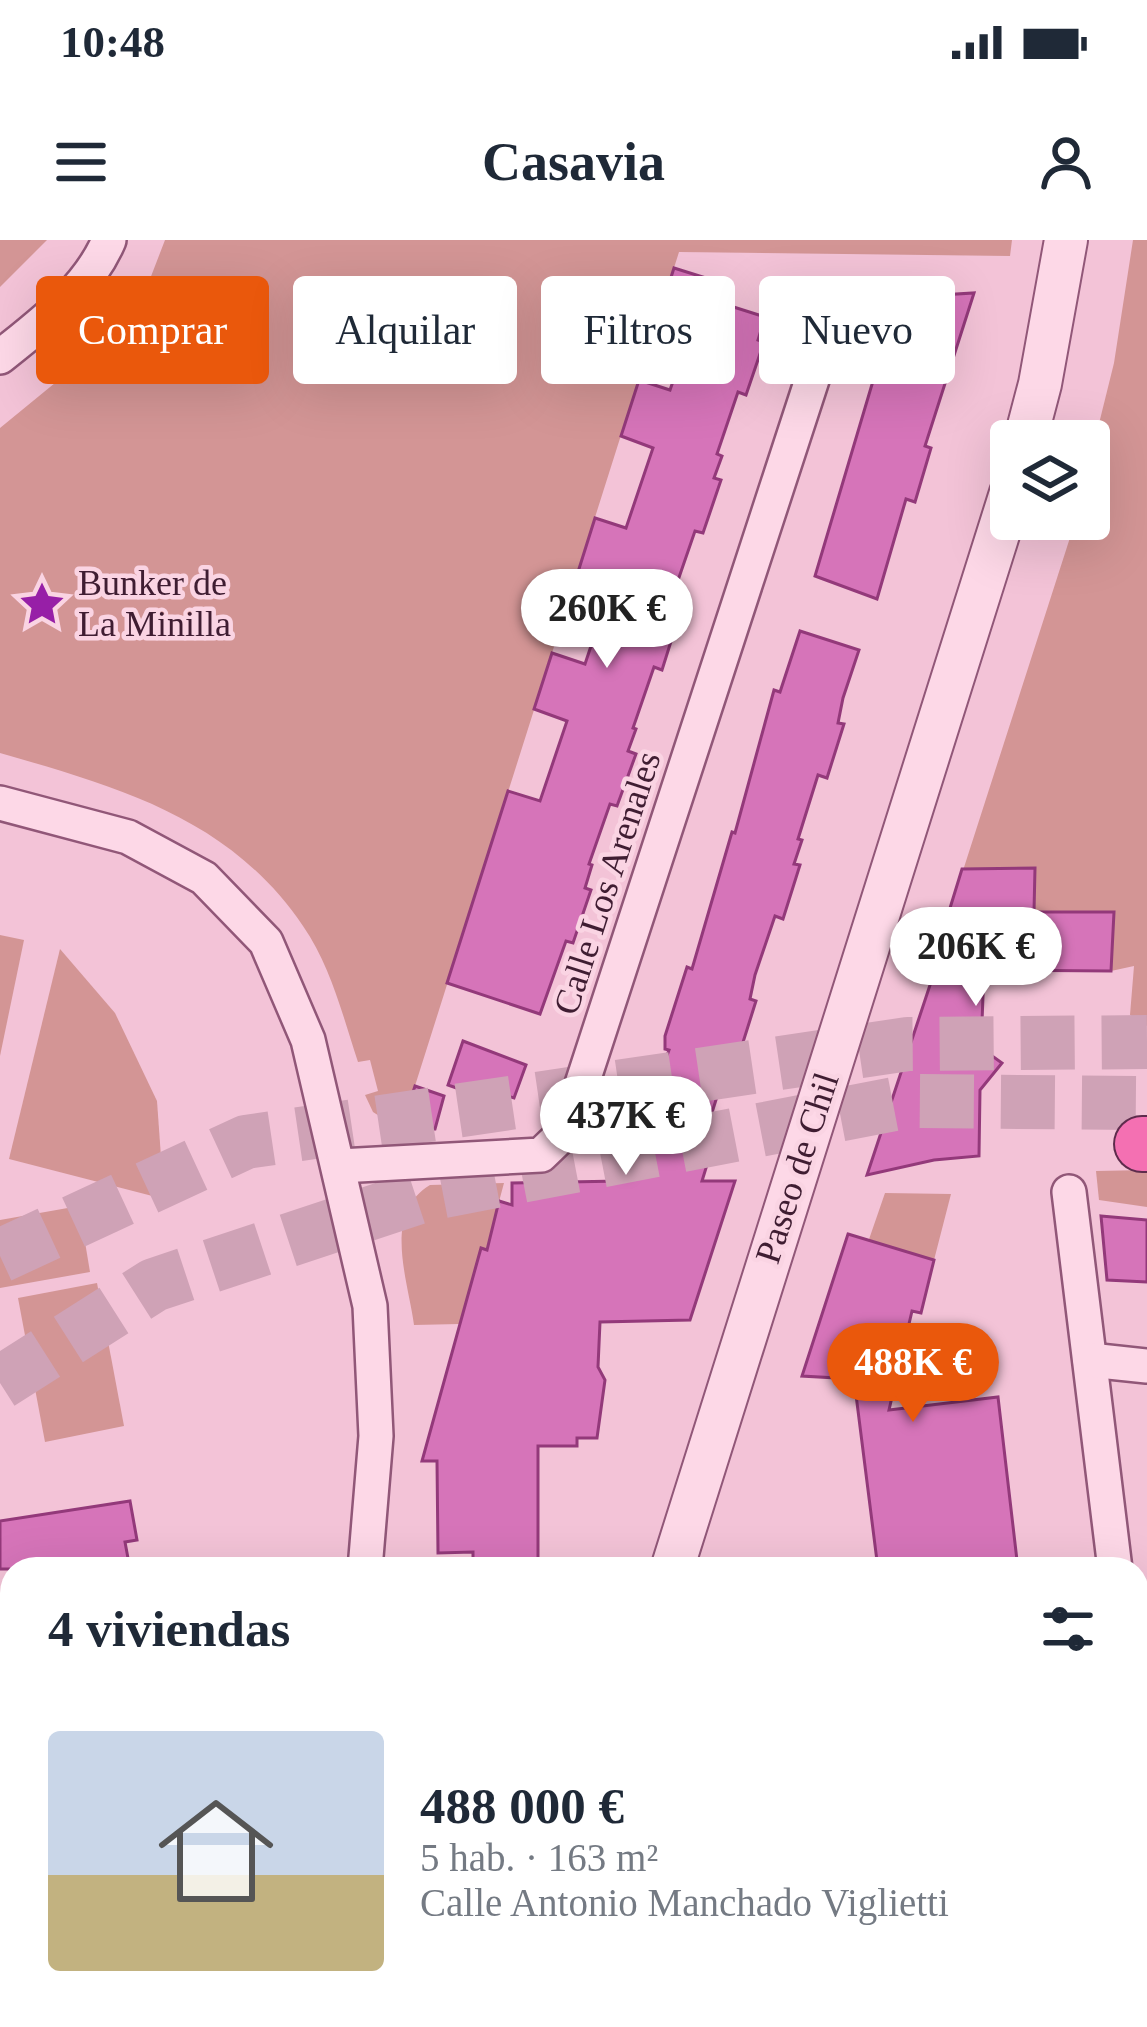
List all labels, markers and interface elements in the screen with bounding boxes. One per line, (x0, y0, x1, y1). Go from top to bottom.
text: 10:48 (60, 17, 165, 67)
icon: menu (48, 129, 114, 195)
icon: person (1033, 129, 1099, 195)
text: Casavia (482, 132, 665, 192)
chip: Comprar (36, 276, 269, 384)
chip: Alquilar (293, 276, 517, 384)
chip: Filtros (541, 276, 735, 384)
chip: Nuevo (759, 276, 955, 384)
map controls (990, 420, 1110, 540)
button: layers (990, 420, 1110, 540)
place label: Bunker de La Minilla (78, 563, 231, 644)
pin: 260K € (509, 569, 705, 671)
place icon: Bunker de La Minilla (17, 579, 67, 629)
text: 260K € (548, 586, 666, 629)
street label: Calle Los Arenales (546, 747, 668, 1019)
pin: 206K € (878, 907, 1074, 1009)
text: 206K € (917, 924, 1035, 967)
street label: Paseo de Chil (747, 1068, 847, 1268)
pin: 437K € (528, 1076, 724, 1178)
text: 437K € (567, 1093, 685, 1136)
pin: 488K € (815, 1323, 1011, 1425)
text: 488K € (854, 1340, 972, 1383)
icon: filters (1035, 1596, 1101, 1662)
text: 4 viviendas (48, 1601, 290, 1657)
text: 488 000 € (420, 1778, 624, 1834)
icon: home (144, 1779, 288, 1923)
text: 5 hab. · 163 m² (420, 1836, 658, 1879)
text: Calle Antonio Manchado Viglietti (420, 1881, 949, 1924)

